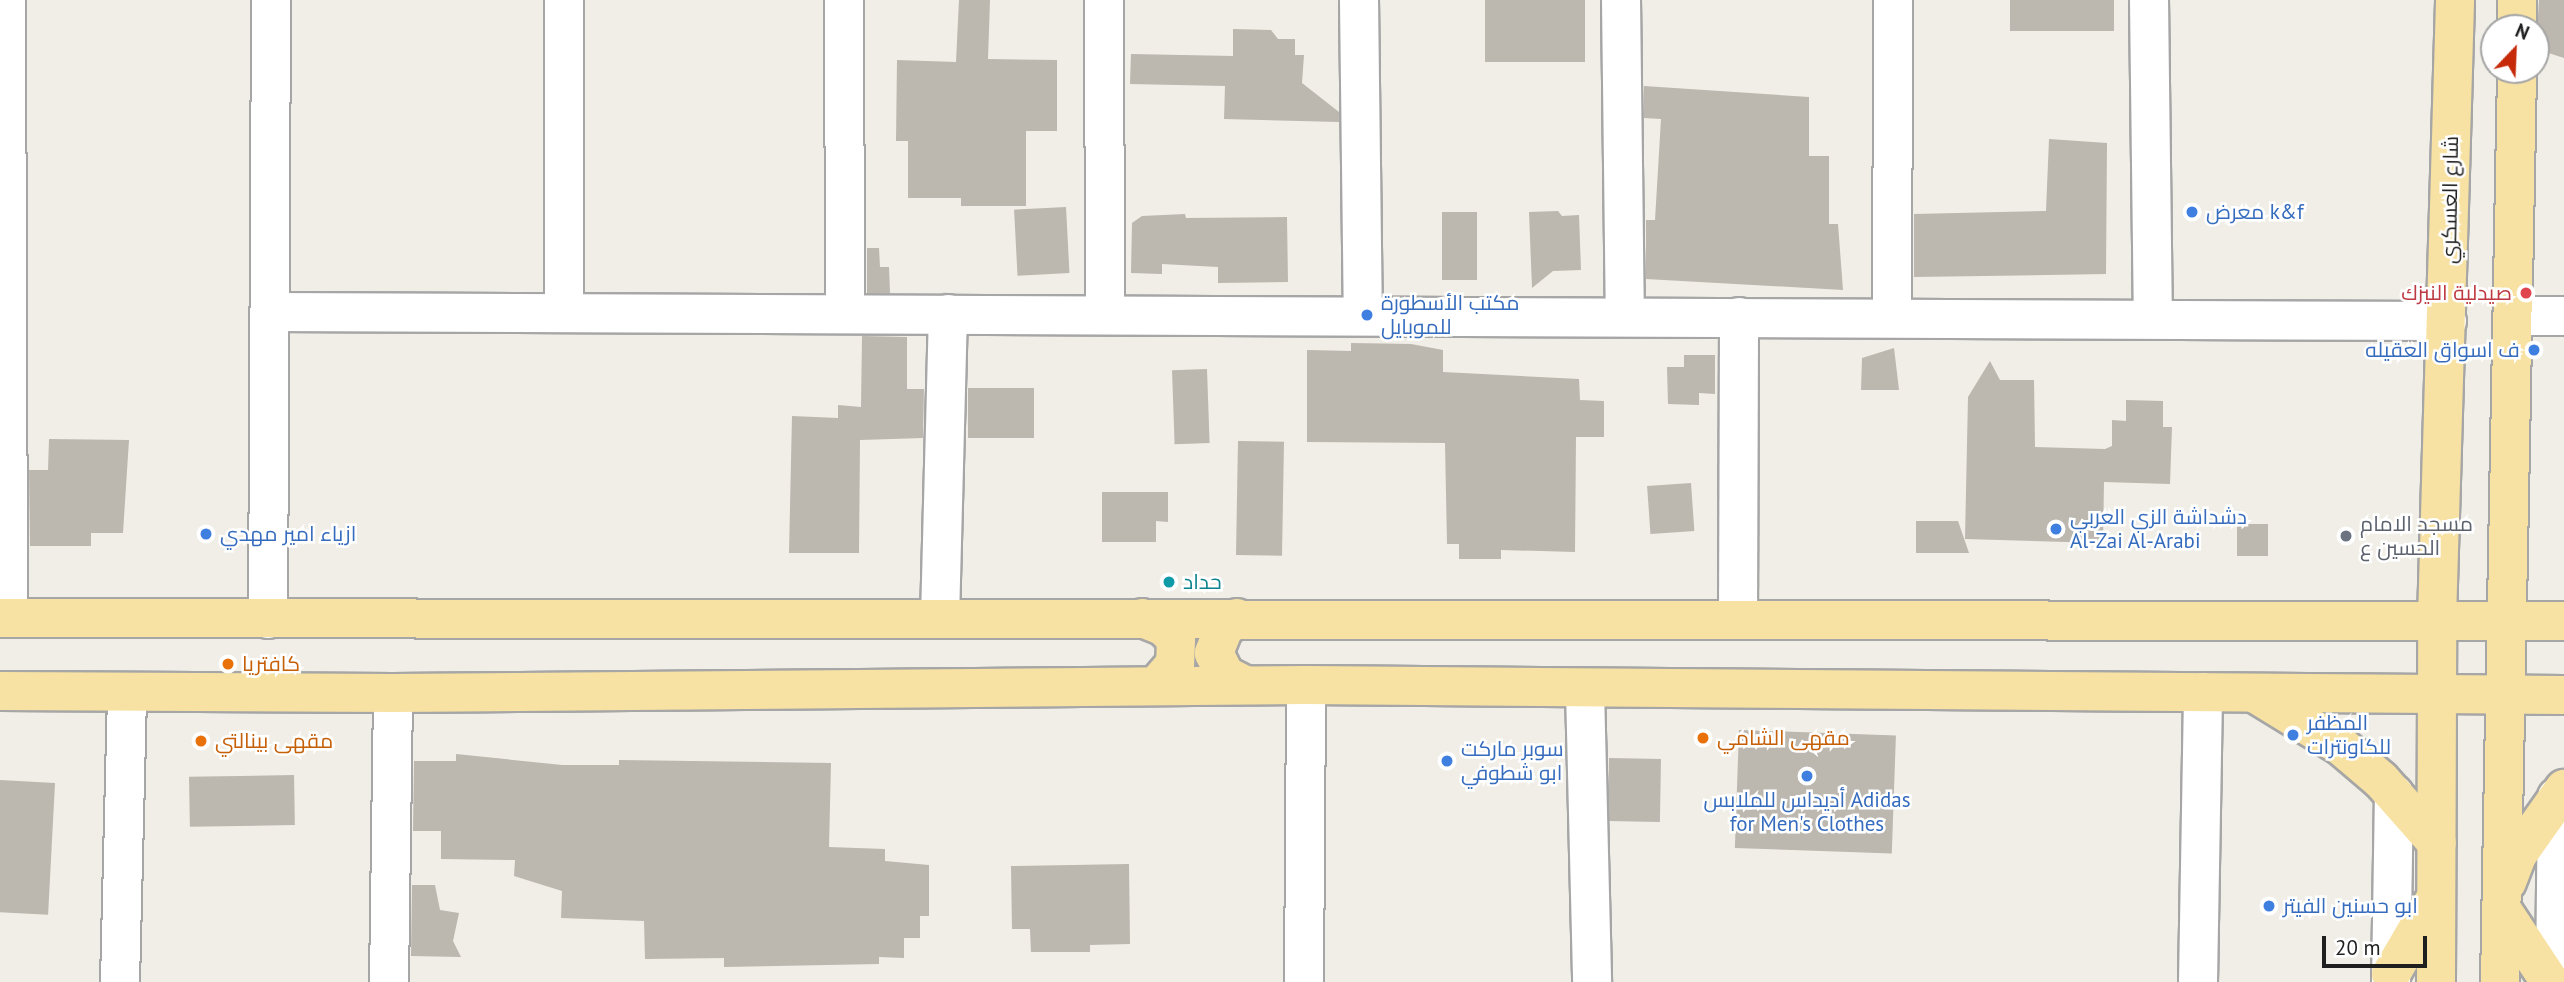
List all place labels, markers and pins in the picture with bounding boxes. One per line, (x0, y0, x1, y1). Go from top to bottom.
place label: معرض k&f (2206, 199, 2304, 225)
marker: معرض k&f (2184, 204, 2200, 220)
place label: صيدلية النيزك (2401, 280, 2512, 306)
marker: صيدلية النيزك (2518, 285, 2534, 301)
place label: مكتب الأسطورة للموبايل (1381, 290, 1519, 340)
marker: مكتب الأسطورة للموبايل (1359, 307, 1375, 323)
place label: ف اسواق العقيله (2365, 337, 2520, 363)
marker: ف اسواق العقيله (2526, 342, 2542, 358)
place label: دشداشة الزي العربي Al-Zai Al-Arabi (2070, 504, 2247, 554)
place label: مسجد الامام الحسين ع (2360, 511, 2473, 561)
place label: ازياء امير مهدي (220, 521, 356, 547)
marker: دشداشة الزي العربي Al-Zai Al-Arabi (2048, 521, 2064, 537)
marker: ازياء امير مهدي (198, 526, 214, 542)
marker: مسجد الامام الحسين ع (2338, 528, 2354, 544)
place label: حداد (1183, 569, 1222, 595)
marker: حداد (1161, 574, 1177, 590)
place label: كافتريا (242, 651, 300, 677)
marker: كافتريا (220, 656, 236, 672)
place label: المظفر للكاونترات (2307, 710, 2391, 760)
place label: مقهى الشامي (1717, 725, 1850, 751)
marker: المظفر للكاونترات (2285, 727, 2301, 743)
place label: مقهى بينالتي (215, 728, 333, 754)
marker: مقهى الشامي (1695, 730, 1711, 746)
marker: مقهى بينالتي (193, 733, 209, 749)
place label: سوبر ماركت ابو شطوفي (1461, 736, 1564, 786)
marker: سوبر ماركت ابو شطوفي (1439, 753, 1455, 769)
marker: أديداس للملابس Adidas for Men's Clothes (1799, 768, 1815, 784)
place label: أديداس للملابس Adidas for Men's Clothes (1704, 787, 1910, 837)
place label: ابو حسنين الفيتر (2283, 893, 2418, 919)
marker: ابو حسنين الفيتر (2261, 898, 2277, 914)

